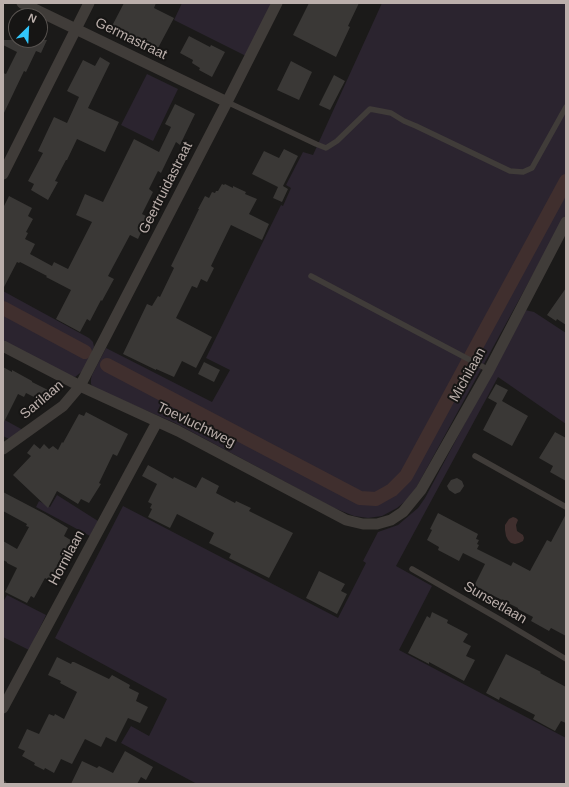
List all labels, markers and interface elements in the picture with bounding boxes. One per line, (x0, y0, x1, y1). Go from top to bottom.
north arrow (8, 8, 48, 48)
text: N (26, 11, 39, 25)
street label: Germastraat (92, 14, 170, 64)
street label: Geertruidastraat (136, 139, 196, 237)
street label: Michilaan (446, 345, 490, 405)
street label: Sarilaan (17, 377, 67, 423)
street label: Toevluchtweg (154, 399, 238, 451)
street label: Hornilaan (46, 528, 88, 588)
street label: Sunsetlaan (460, 578, 530, 628)

